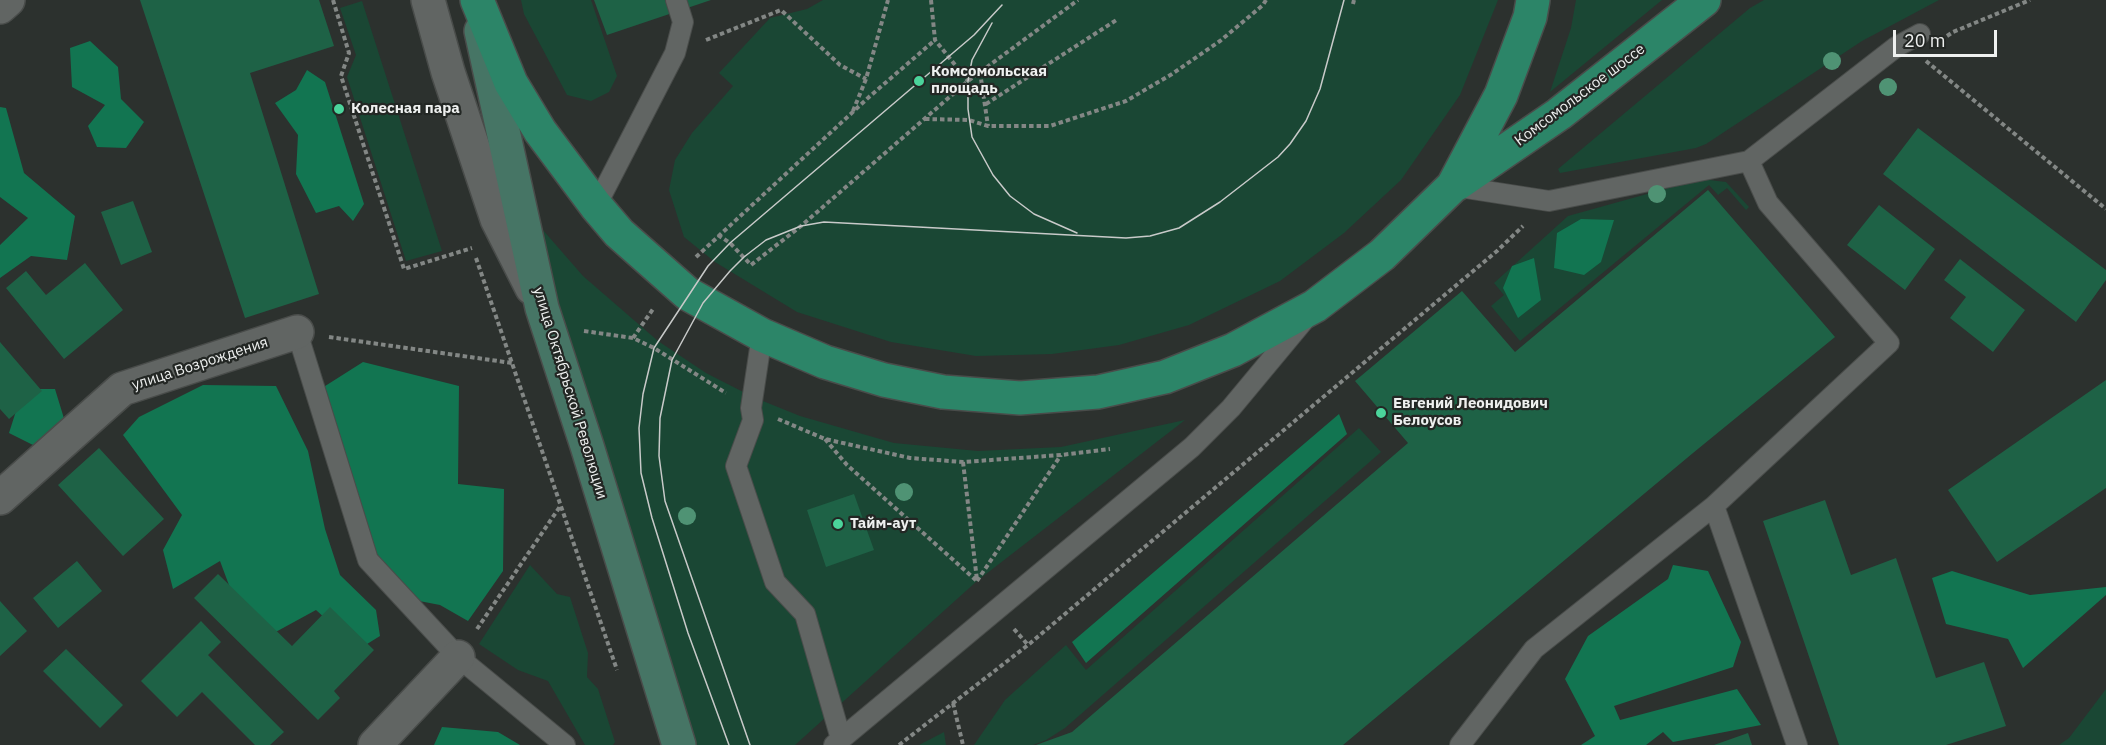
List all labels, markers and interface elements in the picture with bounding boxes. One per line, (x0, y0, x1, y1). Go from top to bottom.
scale bar (1896, 18, 2000, 56)
text: 20 m (1904, 29, 1946, 52)
street label: Комсомольское шоссе (1511, 40, 1649, 150)
place label: Комсомольская площадь (931, 63, 1047, 98)
marker: Комсомольская площадь (912, 74, 926, 88)
place label: Колесная пара (351, 100, 460, 118)
marker: Колесная пара (332, 102, 346, 116)
street label: улица Октябрьской Революции (529, 285, 611, 501)
street label: улица Возрождения (130, 333, 270, 395)
place label: Евгений Леонидович Белоусов (1393, 395, 1548, 430)
marker: Евгений Леонидович Белоусов (1374, 406, 1388, 420)
place label: Тайм-аут (850, 515, 916, 533)
marker: Тайм-аут (831, 517, 845, 531)

